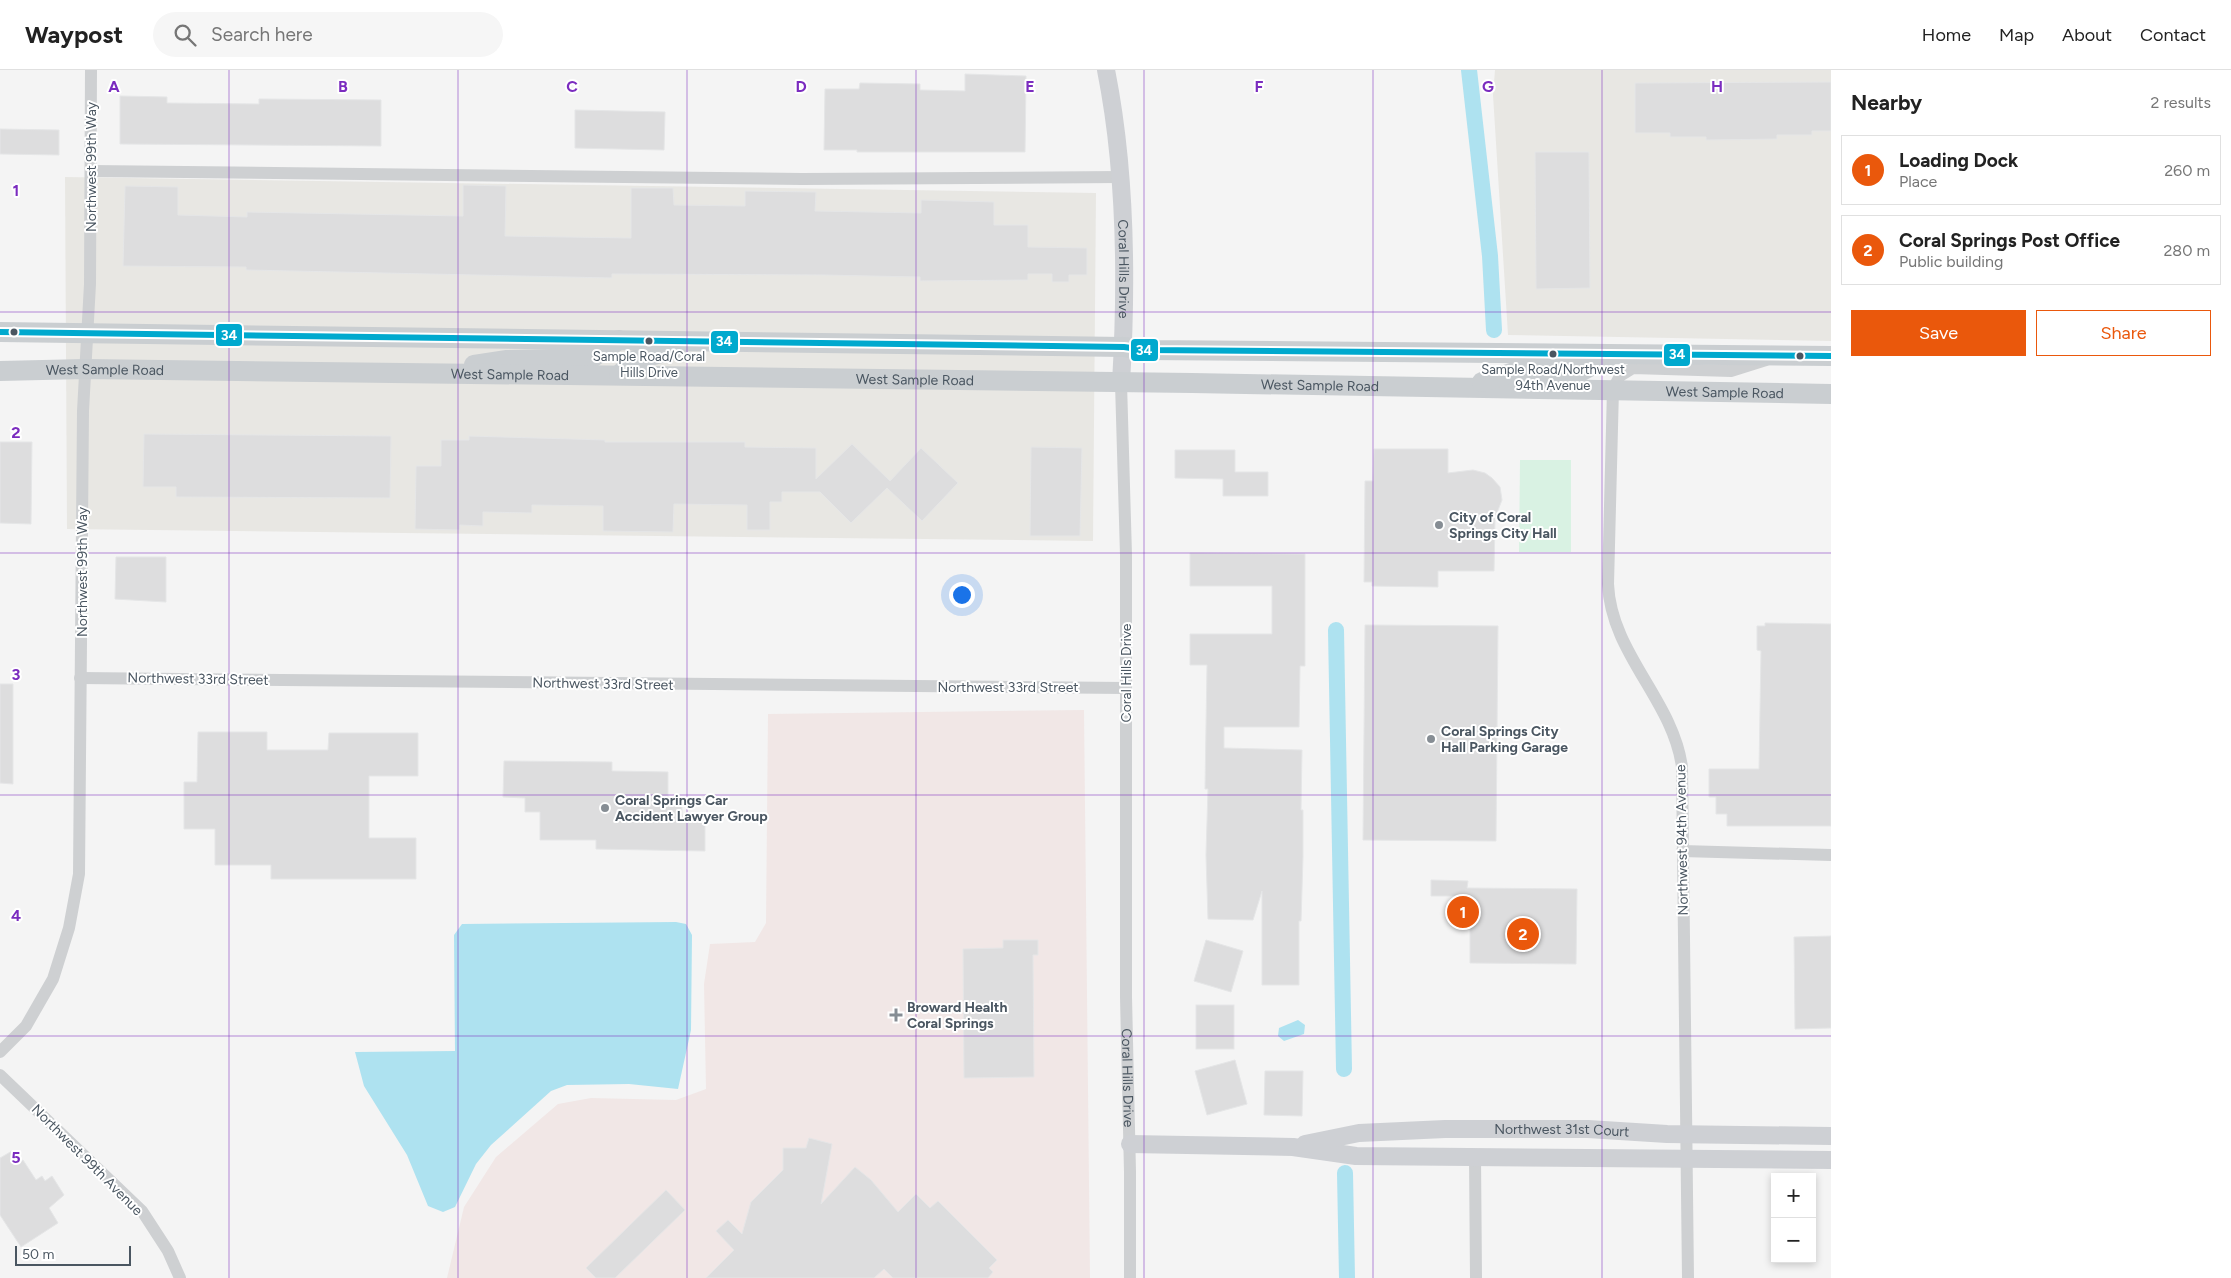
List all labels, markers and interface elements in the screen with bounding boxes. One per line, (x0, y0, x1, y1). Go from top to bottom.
search box (153, 12, 503, 57)
text: Waypost (25, 20, 123, 49)
icon: search (171, 21, 199, 49)
text: Search here (211, 23, 313, 46)
text: Home (1922, 24, 1971, 46)
text: Map (1999, 24, 2034, 46)
text: About (2062, 24, 2112, 46)
text: Contact (2140, 24, 2206, 46)
text: A (108, 77, 120, 96)
text: B (338, 77, 348, 96)
text: C (566, 77, 578, 96)
text: D (795, 77, 807, 96)
text: E (1025, 77, 1035, 96)
text: F (1255, 77, 1264, 96)
text: G (1482, 77, 1494, 96)
text: H (1711, 77, 1723, 96)
text: Nearby (1851, 90, 1922, 115)
text: 2 results (2151, 93, 2211, 112)
street label: Northwest 99th Way (83, 101, 100, 232)
text: Loading Dock (1899, 149, 2018, 172)
text: 1 (1865, 161, 1871, 180)
text: 260 m (2164, 161, 2210, 180)
text: Place (1899, 172, 1937, 191)
text: 1 (13, 181, 19, 200)
street label: Coral Hills Drive (1115, 219, 1133, 319)
text: Coral Springs Post Office (1899, 229, 2120, 252)
text: 2 (1863, 241, 1873, 260)
text: 280 m (2163, 241, 2210, 260)
text: Public building (1899, 252, 2003, 271)
button: Save (1851, 310, 2026, 356)
button: Share (2036, 310, 2211, 356)
line badge: 34 (215, 323, 243, 347)
unlabelled marker (9, 327, 19, 337)
text: 34 (221, 327, 237, 344)
line badge: 34 (710, 330, 739, 354)
text: 34 (716, 333, 732, 350)
marker: Sample Road/Coral Hills Drive (644, 336, 654, 346)
line badge: 34 (1130, 338, 1159, 362)
text: 34 (1136, 342, 1152, 359)
line badge: 34 (1663, 343, 1691, 367)
text: 34 (1669, 346, 1685, 363)
place label: Sample Road/Coral Hills Drive (593, 349, 705, 380)
marker: Sample Road/Northwest 94th Avenue (1548, 349, 1558, 359)
unlabelled marker (1795, 351, 1805, 361)
street label: West Sample Road (46, 360, 164, 378)
place label: Sample Road/Northwest 94th Avenue (1481, 362, 1625, 393)
street label: West Sample Road (451, 365, 569, 384)
street label: West Sample Road (856, 370, 974, 389)
street label: West Sample Road (1261, 376, 1379, 395)
street label: West Sample Road (1666, 383, 1784, 402)
text: 2 (11, 423, 21, 442)
street label: Northwest 99th Way (74, 506, 91, 637)
place label: City of Coral Springs City Hall (1449, 509, 1557, 542)
marker: City of Coral Springs City Hall (1433, 519, 1445, 531)
your location (949, 582, 975, 608)
street label: Coral Hills Drive (1118, 623, 1135, 722)
text: 3 (12, 665, 21, 684)
street label: Northwest 33rd Street (127, 669, 269, 689)
street label: Northwest 33rd Street (532, 674, 674, 694)
street label: Northwest 33rd Street (937, 679, 1079, 696)
place label: Coral Springs City Hall Parking Garage (1441, 723, 1568, 756)
marker: Coral Springs City Hall Parking Garage (1425, 733, 1437, 745)
street label: Northwest 94th Avenue (1672, 764, 1692, 916)
place label: Coral Springs Car Accident Lawyer Group (615, 792, 768, 825)
marker: Coral Springs Car Accident Lawyer Group (599, 802, 611, 814)
pin: 1 (1447, 893, 1479, 931)
text: 4 (11, 906, 21, 925)
pin: 2 (1507, 915, 1539, 953)
place label: Broward Health Coral Springs (907, 999, 1007, 1032)
marker: Broward Health Coral Springs (889, 1008, 903, 1022)
street label: Coral Hills Drive (1118, 1028, 1137, 1128)
street label: Northwest 99th Avenue (28, 1101, 146, 1219)
street label: Northwest 31st Court (1494, 1121, 1630, 1140)
text: 5 (11, 1148, 21, 1167)
map controls (1771, 1173, 1816, 1263)
button: + (1771, 1173, 1816, 1218)
button: − (1771, 1218, 1816, 1263)
scale bar (15, 1243, 131, 1266)
text: 50 m (22, 1246, 54, 1263)

